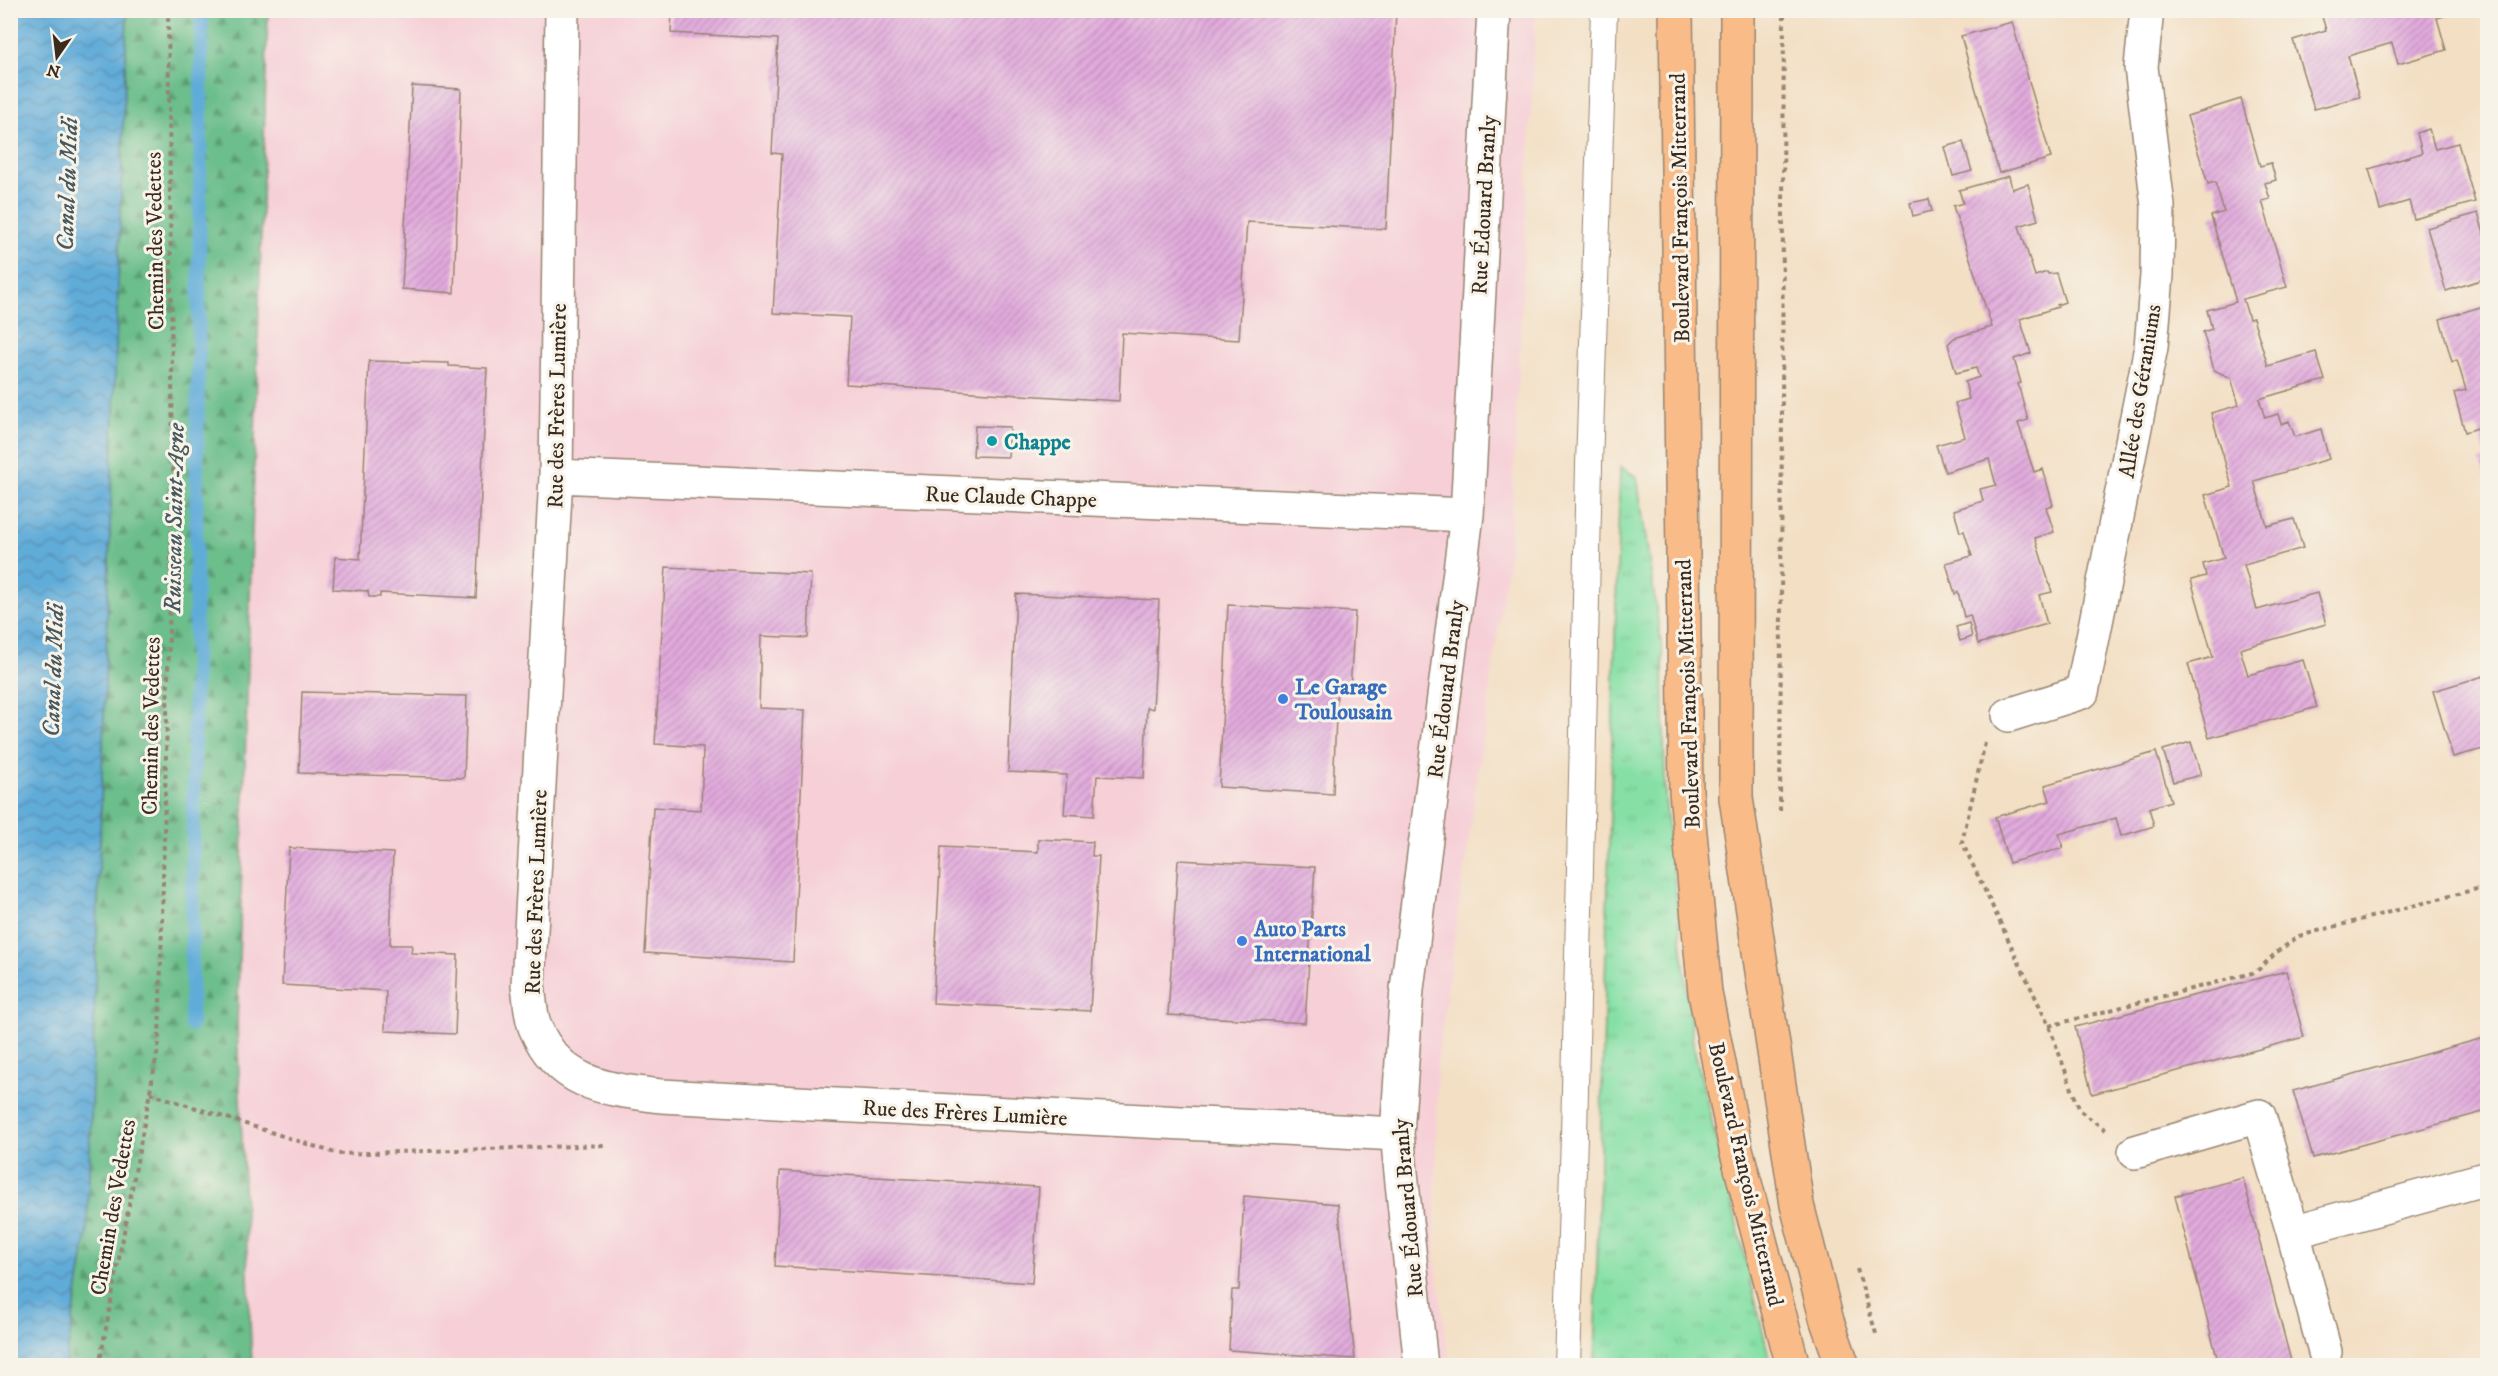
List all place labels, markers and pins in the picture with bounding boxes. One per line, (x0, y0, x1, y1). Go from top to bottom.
place label: Chappe (1004, 429, 1071, 456)
marker: Chappe (985, 434, 999, 448)
place label: Le Garage Toulousain (1294, 674, 1393, 726)
marker: Le Garage Toulousain (1276, 692, 1290, 706)
place label: Auto Parts International (1253, 916, 1371, 968)
marker: Auto Parts International (1235, 934, 1249, 948)

